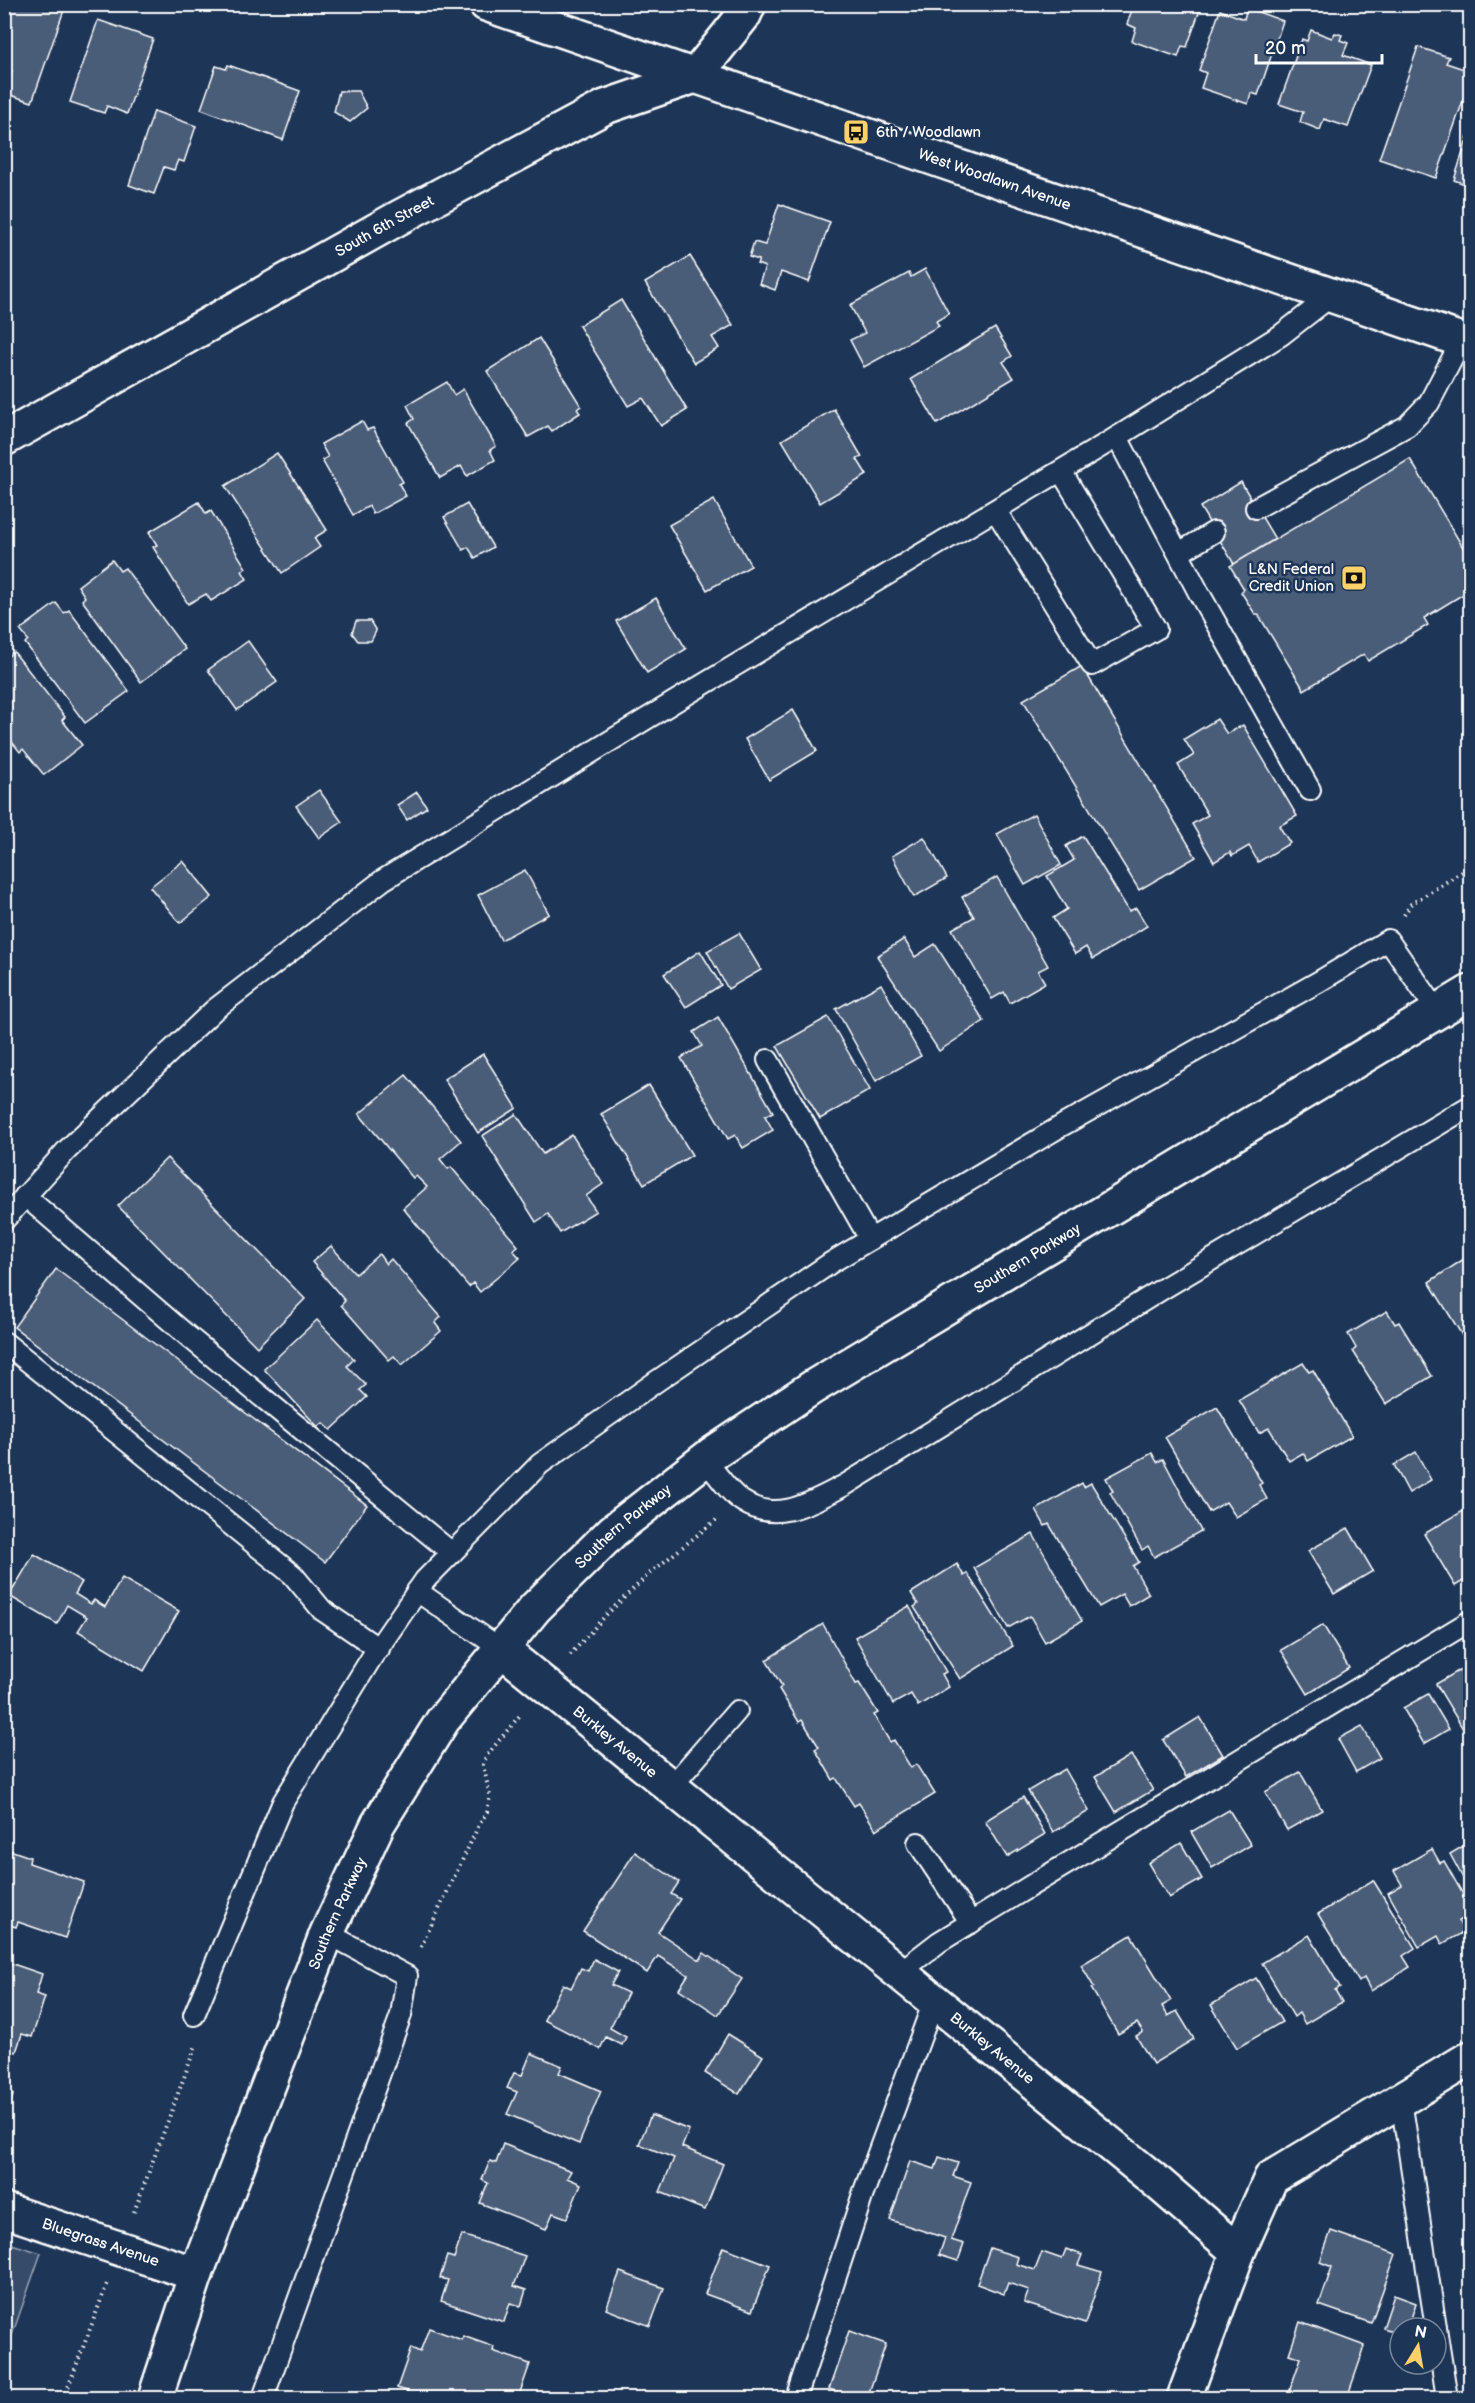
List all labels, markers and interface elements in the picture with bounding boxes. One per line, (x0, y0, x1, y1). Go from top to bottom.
scale bar (1256, 27, 1382, 65)
text: 20 m (1265, 38, 1306, 59)
bus stop icon: 6th / Woodlawn (841, 117, 871, 147)
place label: 6th / Woodlawn (876, 123, 981, 142)
street label: West Woodlawn Avenue (916, 144, 1074, 214)
street label: South 6th Street (332, 191, 437, 261)
place label: L&N Federal Credit Union (1248, 560, 1334, 596)
bank icon: L&N Federal Credit Union (1339, 563, 1369, 593)
street label: Southern Parkway (970, 1219, 1084, 1298)
street label: Southern Parkway (571, 1480, 675, 1573)
street label: Burkley Avenue (569, 1702, 661, 1782)
street label: Southern Parkway (304, 1854, 371, 1972)
street label: Burkley Avenue (946, 2008, 1039, 2088)
street label: Bluegrass Avenue (40, 2214, 162, 2271)
north arrow (1388, 2316, 1448, 2376)
text: N (1413, 2322, 1428, 2343)

